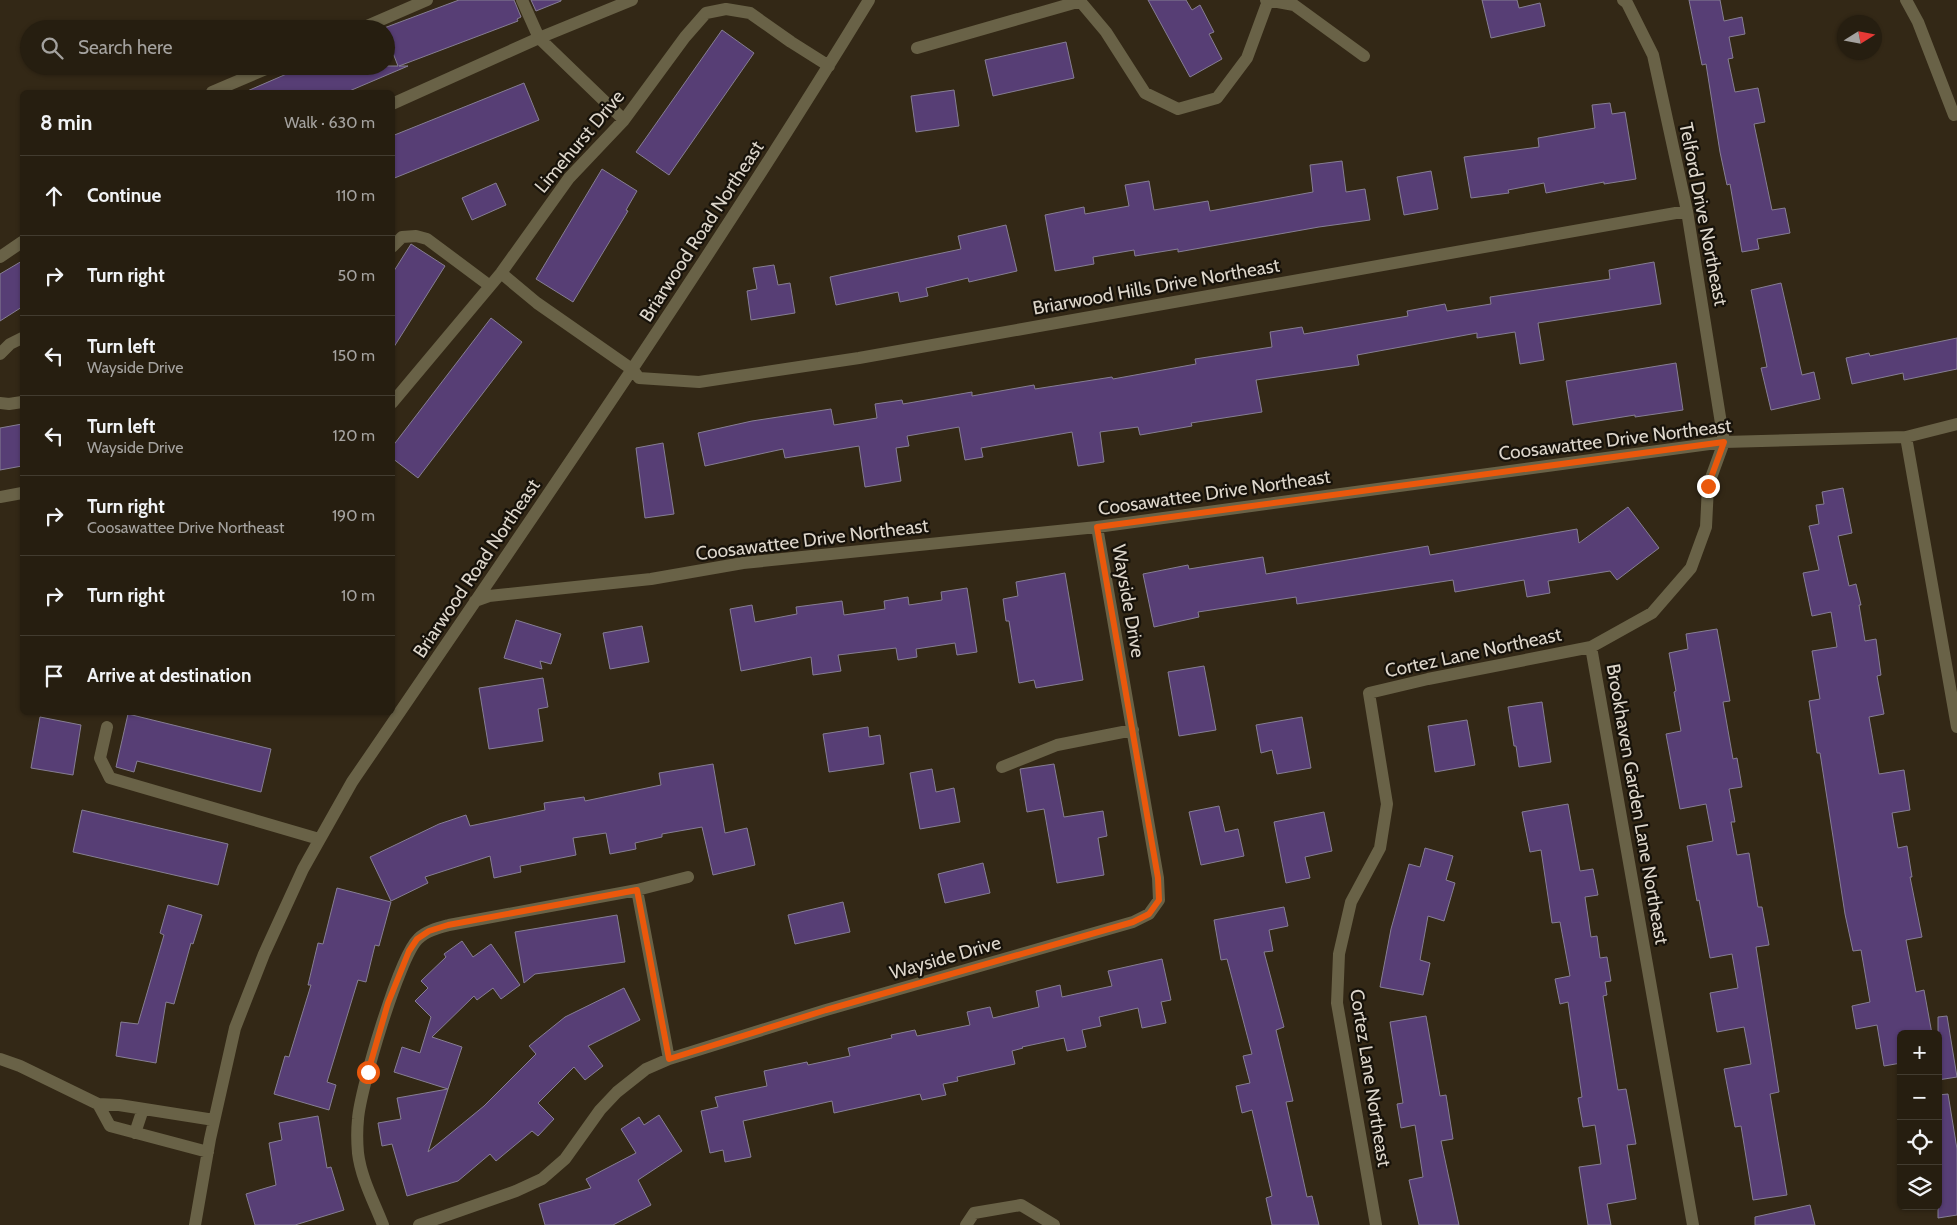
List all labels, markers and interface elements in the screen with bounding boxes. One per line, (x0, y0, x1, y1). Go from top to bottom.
north arrow (1837, 15, 1882, 60)
search box (20, 20, 395, 75)
icon: search (38, 34, 66, 62)
text: Search here (78, 36, 172, 59)
street label: Limehurst Drive (530, 85, 629, 197)
text: 8 min (40, 110, 92, 135)
text: Walk · 630 m (284, 113, 375, 132)
street label: Telford Drive Northeast (1674, 120, 1733, 308)
street label: Briarwood Road Northeast (634, 136, 769, 326)
icon: ahead (40, 182, 68, 210)
text: Continue (87, 184, 161, 207)
text: 110 m (336, 186, 375, 205)
street label: Briarwood Hills Drive Northeast (1031, 253, 1282, 320)
icon: right (40, 262, 68, 290)
text: Turn right (87, 264, 165, 287)
text: 50 m (338, 266, 375, 285)
text: Turn left (87, 335, 155, 358)
icon: left (40, 342, 68, 370)
text: 150 m (332, 346, 375, 365)
text: Wayside Drive (87, 358, 183, 377)
street label: Coosawattee Drive Northeast (1497, 414, 1733, 465)
text: Turn left (87, 415, 155, 438)
icon: left (40, 422, 68, 450)
text: 120 m (333, 426, 375, 445)
text: Wayside Drive (87, 438, 183, 457)
street label: Coosawattee Drive Northeast (1096, 465, 1332, 520)
street label: Briarwood Road Northeast (408, 474, 545, 662)
route end (1697, 475, 1720, 498)
text: Turn right (87, 495, 165, 518)
icon: right (40, 502, 68, 530)
text: 190 m (332, 506, 375, 525)
street label: Coosawattee Drive Northeast (694, 514, 930, 565)
text: Coosawattee Drive Northeast (87, 518, 284, 537)
street label: Wayside Drive (1107, 543, 1150, 660)
icon: right (40, 582, 68, 610)
text: Turn right (87, 584, 165, 607)
text: 10 m (341, 586, 375, 605)
street label: Cortez Lane Northeast (1383, 622, 1564, 682)
icon: arrive (40, 662, 68, 690)
street label: Brookhaven Garden Lane Northeast (1601, 662, 1674, 947)
text: Arrive at destination (87, 664, 251, 687)
street label: Wayside Drive (887, 931, 1004, 984)
street label: Cortez Lane Northeast (1345, 987, 1396, 1169)
map controls (1897, 1030, 1942, 1210)
button: + (1897, 1030, 1942, 1075)
route start (357, 1061, 380, 1084)
button: − (1897, 1075, 1942, 1120)
button: locate (1897, 1120, 1942, 1165)
button: layers (1897, 1165, 1942, 1210)

